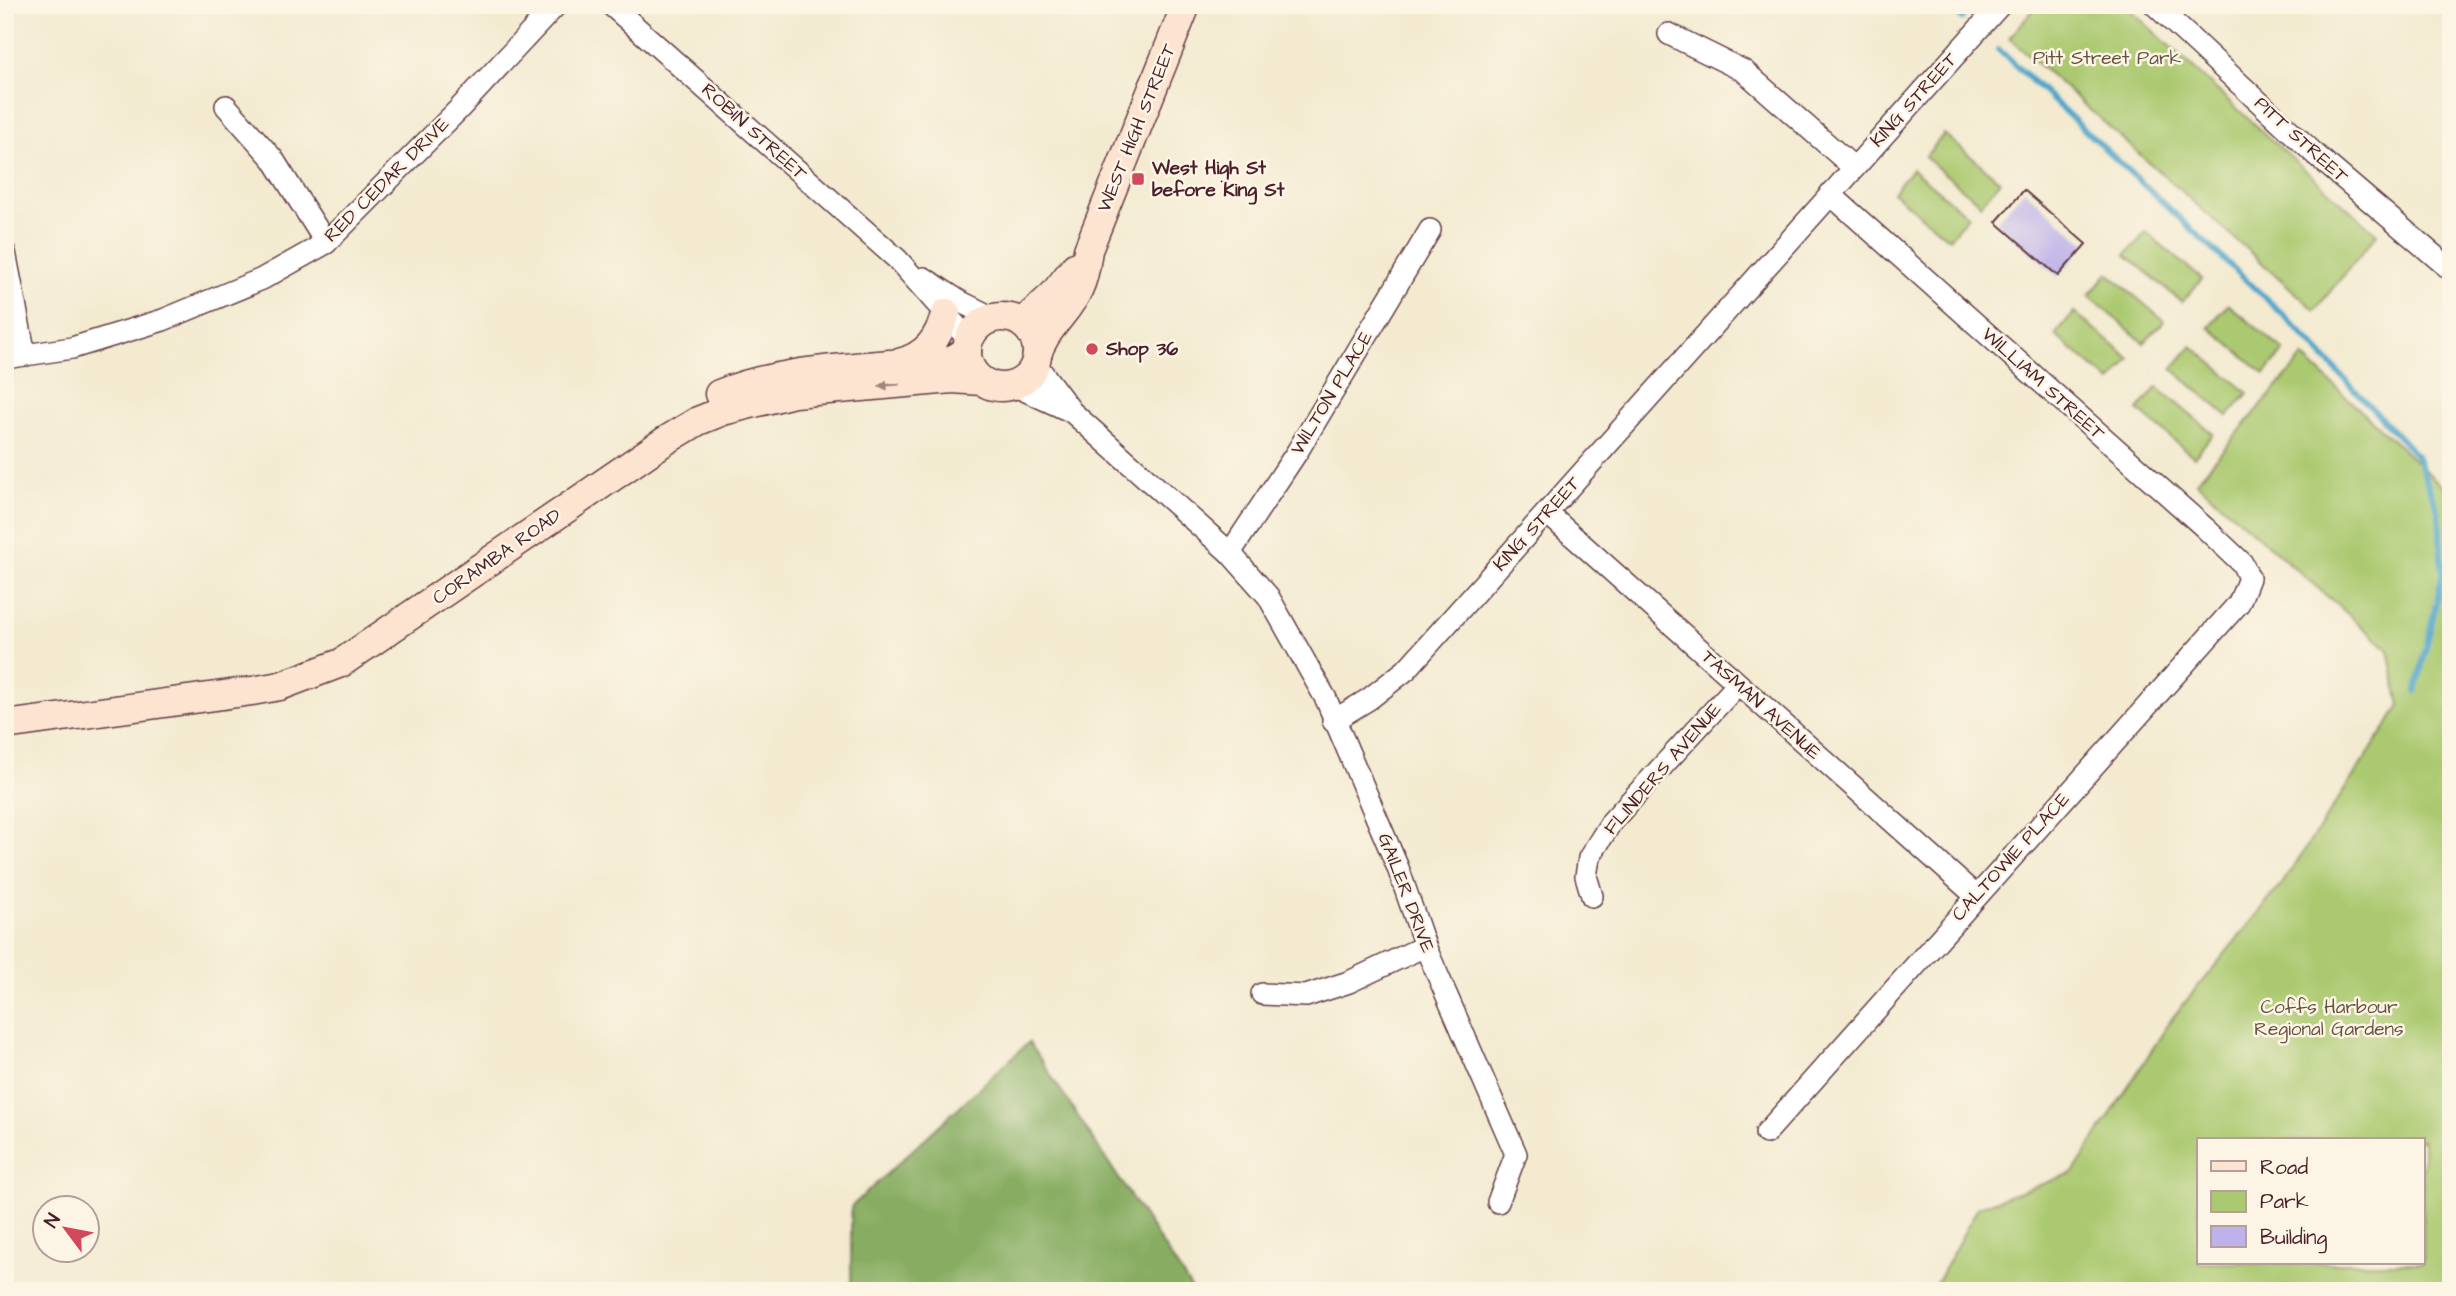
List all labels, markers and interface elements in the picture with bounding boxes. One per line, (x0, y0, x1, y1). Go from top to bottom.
street label: WEST HIGH STREET (1091, 40, 1183, 216)
park label: Pitt Street Park (2033, 45, 2181, 72)
street label: KING STREET (1864, 47, 1964, 153)
street label: ROBIN STREET (695, 77, 813, 187)
street label: PITT STREET (2248, 90, 2354, 190)
street label: RED CEDAR DRIVE (318, 111, 456, 249)
place label: West High St before King St (1151, 155, 1285, 205)
marker: West High St before King St (1130, 171, 1146, 187)
street label: WILLIAM STREET (1976, 321, 2111, 447)
street label: WILTON PLACE (1284, 326, 1380, 460)
place label: Shop 36 (1105, 336, 1178, 363)
marker: Shop 36 (1084, 341, 1100, 357)
one-way arrow (878, 379, 900, 390)
street label: KING STREET (1487, 471, 1587, 577)
street label: CORAMBA ROAD (427, 502, 567, 612)
street label: TASMAN AVENUE (1695, 644, 1827, 766)
street label: FLINDERS AVENUE (1598, 697, 1728, 841)
street label: CALTOWIE PLACE (1946, 787, 2076, 927)
street label: GAILER DRIVE (1371, 830, 1441, 956)
park label: Coffs Harbour Regional Gardens (2254, 994, 2404, 1044)
legend (2197, 1138, 2424, 1264)
text: Road (2260, 1153, 2308, 1182)
text: Park (2260, 1187, 2309, 1216)
north arrow (32, 1194, 102, 1264)
text: N (38, 1209, 68, 1233)
text: Building (2260, 1223, 2328, 1254)

